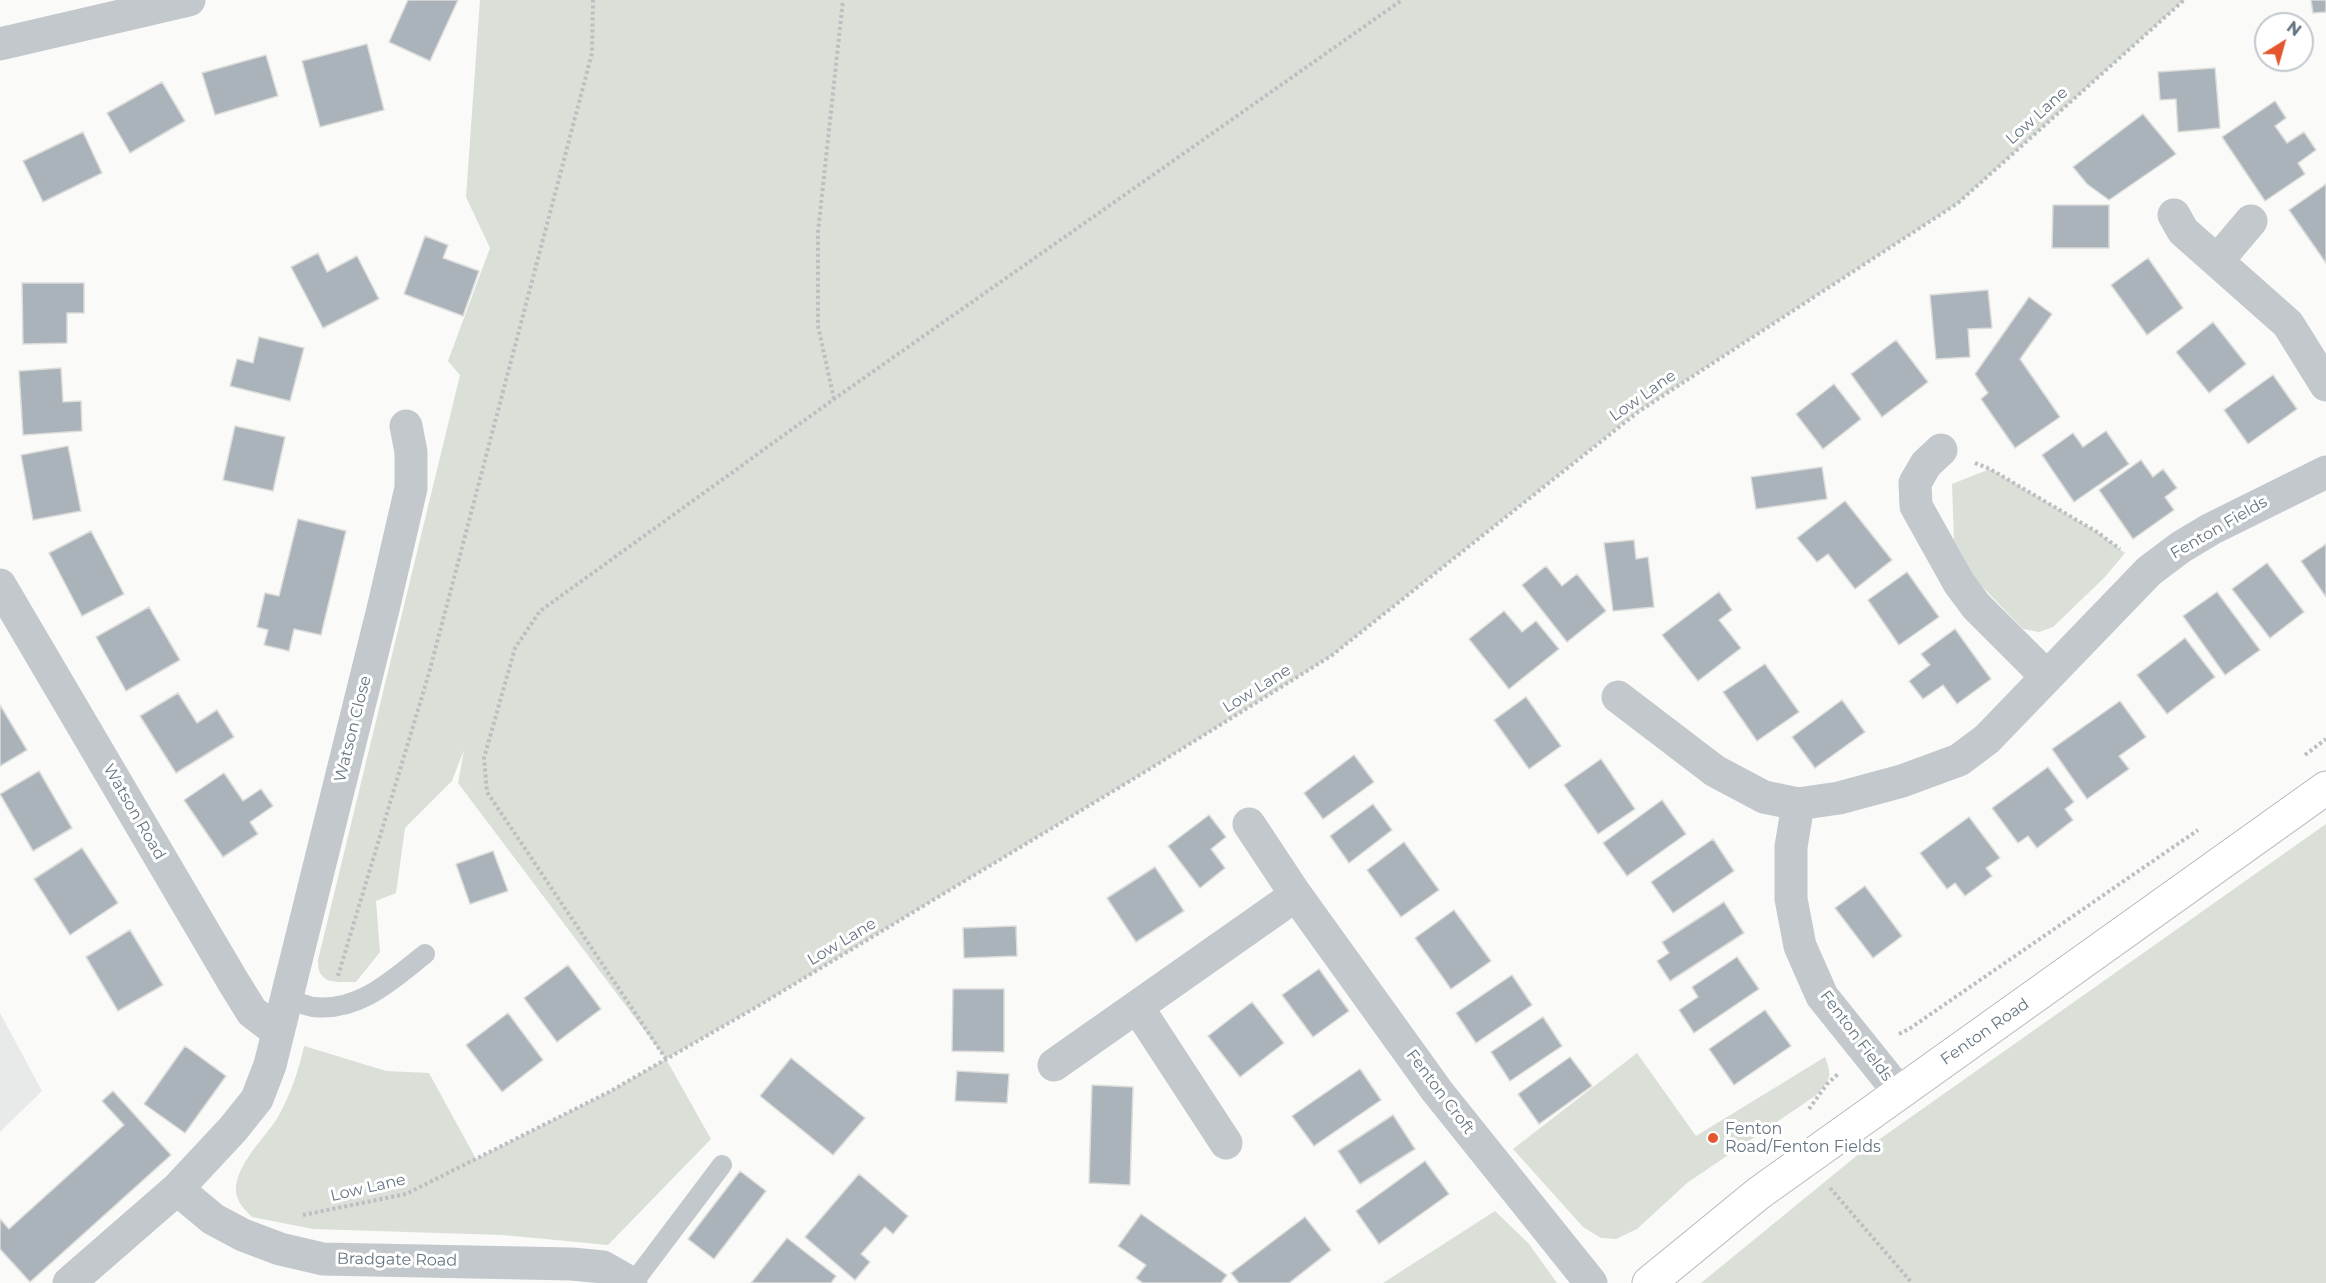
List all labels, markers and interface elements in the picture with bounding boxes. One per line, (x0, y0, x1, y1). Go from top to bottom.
north arrow (2254, 12, 2314, 72)
text: N (2283, 17, 2305, 40)
street label: Low Lane (2002, 83, 2072, 149)
street label: Low Lane (1606, 366, 1680, 426)
street label: Fenton Fields (2167, 493, 2271, 563)
street label: Low Lane (1219, 661, 1295, 717)
street label: Watson Close (331, 674, 375, 784)
street label: Watson Road (99, 761, 169, 863)
street label: Low Lane (804, 914, 880, 970)
street label: Fenton Fields (1816, 987, 1896, 1085)
street label: Fenton Road (1937, 994, 2033, 1070)
street label: Fenton Croft (1402, 1046, 1478, 1138)
place label: Fenton Road/Fenton Fields (1725, 1119, 1881, 1157)
marker: Fenton Road/Fenton Fields (1706, 1131, 1720, 1145)
street label: Low Lane (328, 1170, 408, 1206)
street label: Bradgate Road (337, 1249, 457, 1271)

